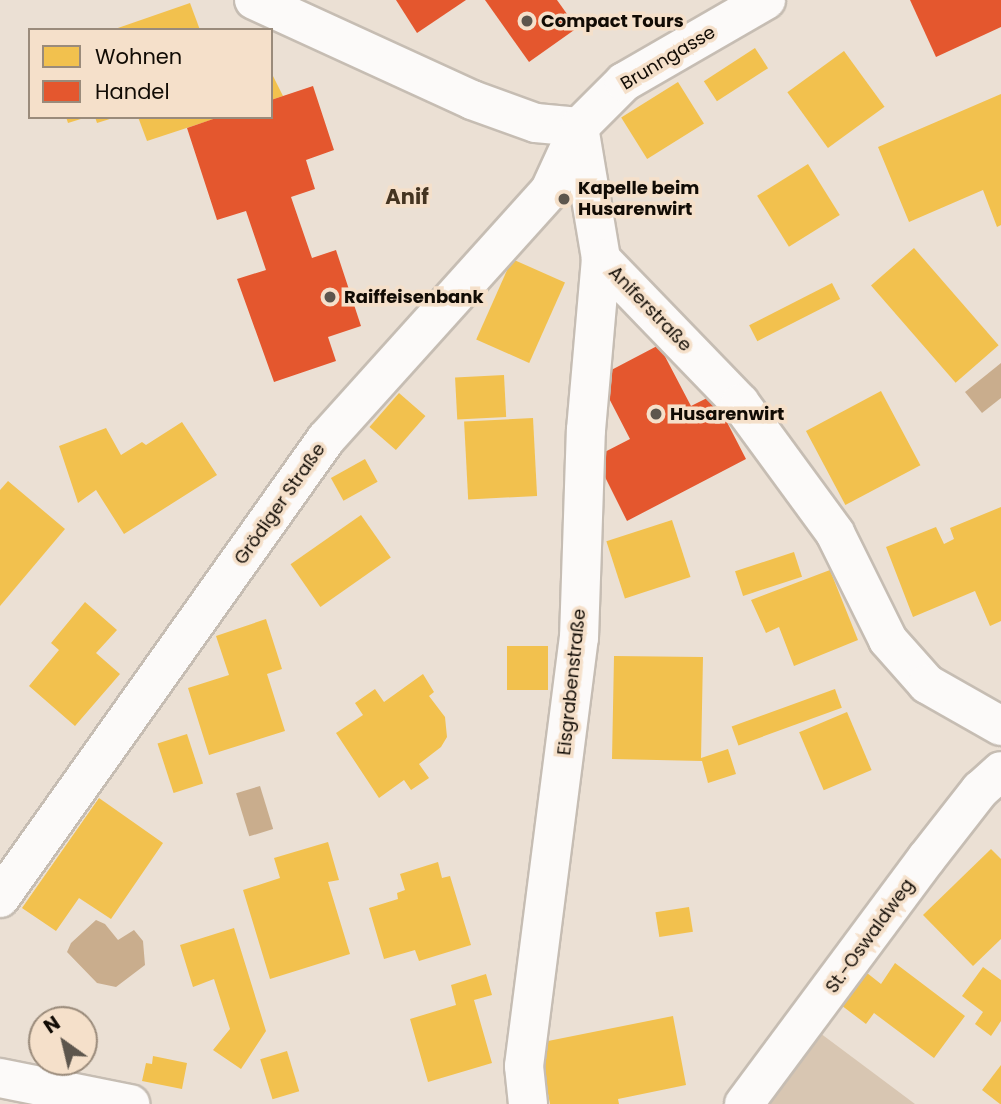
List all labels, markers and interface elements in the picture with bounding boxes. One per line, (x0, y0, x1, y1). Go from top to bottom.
place label: Compact Tours (541, 10, 684, 32)
marker: Compact Tours (519, 13, 535, 29)
street label: Brunngasse (617, 21, 719, 95)
legend (28, 28, 273, 119)
text: Wohnen (95, 42, 182, 71)
text: Handel (95, 77, 170, 106)
place label: Kapelle beim Husarenwirt (578, 178, 699, 220)
district label: Anif (385, 184, 429, 210)
marker: Kapelle beim Husarenwirt (556, 191, 572, 207)
street label: Aniferstraße (604, 262, 696, 356)
place label: Raiffeisenbank (344, 286, 484, 308)
marker: Raiffeisenbank (322, 289, 338, 305)
place label: Husarenwirt (670, 403, 784, 425)
marker: Husarenwirt (648, 406, 664, 422)
street label: Grödiger Straße (230, 439, 330, 569)
street label: Eisgrabenstraße (554, 608, 590, 756)
street label: St.-Oswaldweg (821, 875, 919, 997)
north arrow (28, 1006, 98, 1076)
text: N (39, 1010, 66, 1040)

